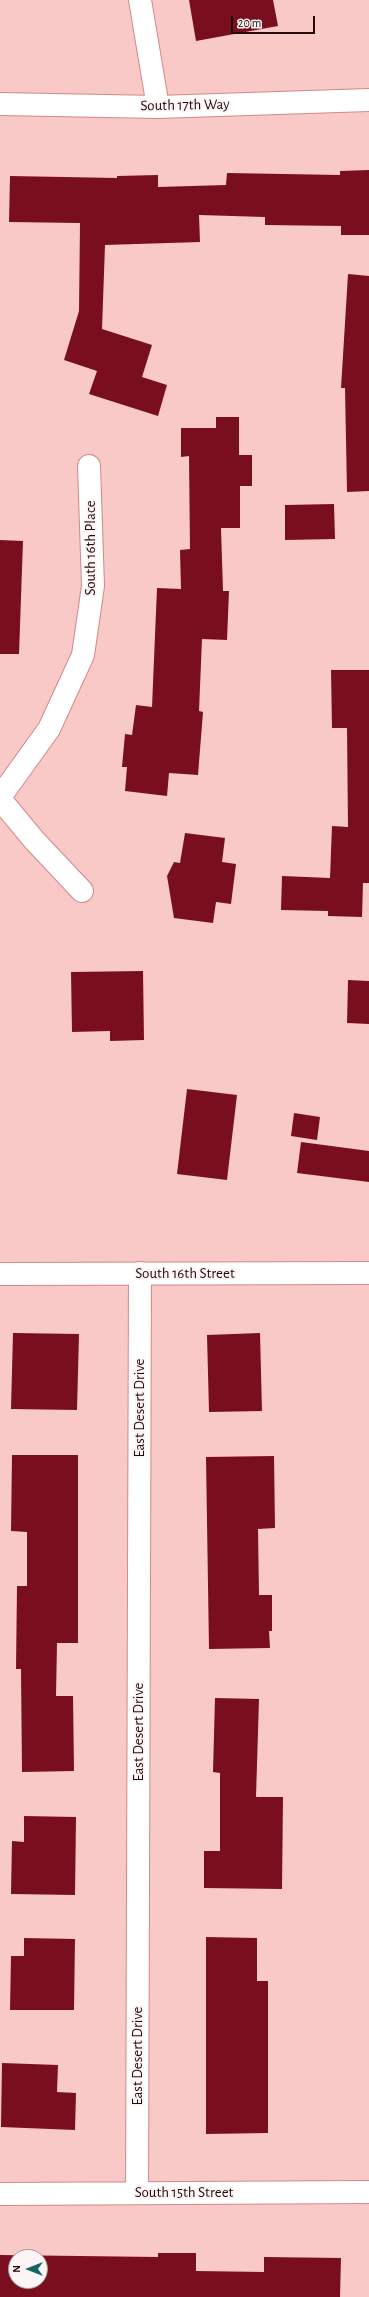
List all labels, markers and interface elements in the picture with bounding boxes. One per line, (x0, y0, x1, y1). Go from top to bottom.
scale bar (233, 8, 317, 34)
text: 20 m (238, 17, 261, 29)
street label: South 17th Way (140, 95, 230, 115)
street label: South 16th Place (81, 500, 99, 596)
street label: South 16th Street (135, 1264, 235, 1282)
street label: East Desert Drive (130, 1358, 148, 1458)
street label: East Desert Drive (129, 1682, 147, 1782)
street label: East Desert Drive (128, 2006, 146, 2106)
street label: South 15th Street (135, 2183, 233, 2201)
north arrow (8, 2249, 48, 2289)
text: N (11, 2265, 22, 2273)

